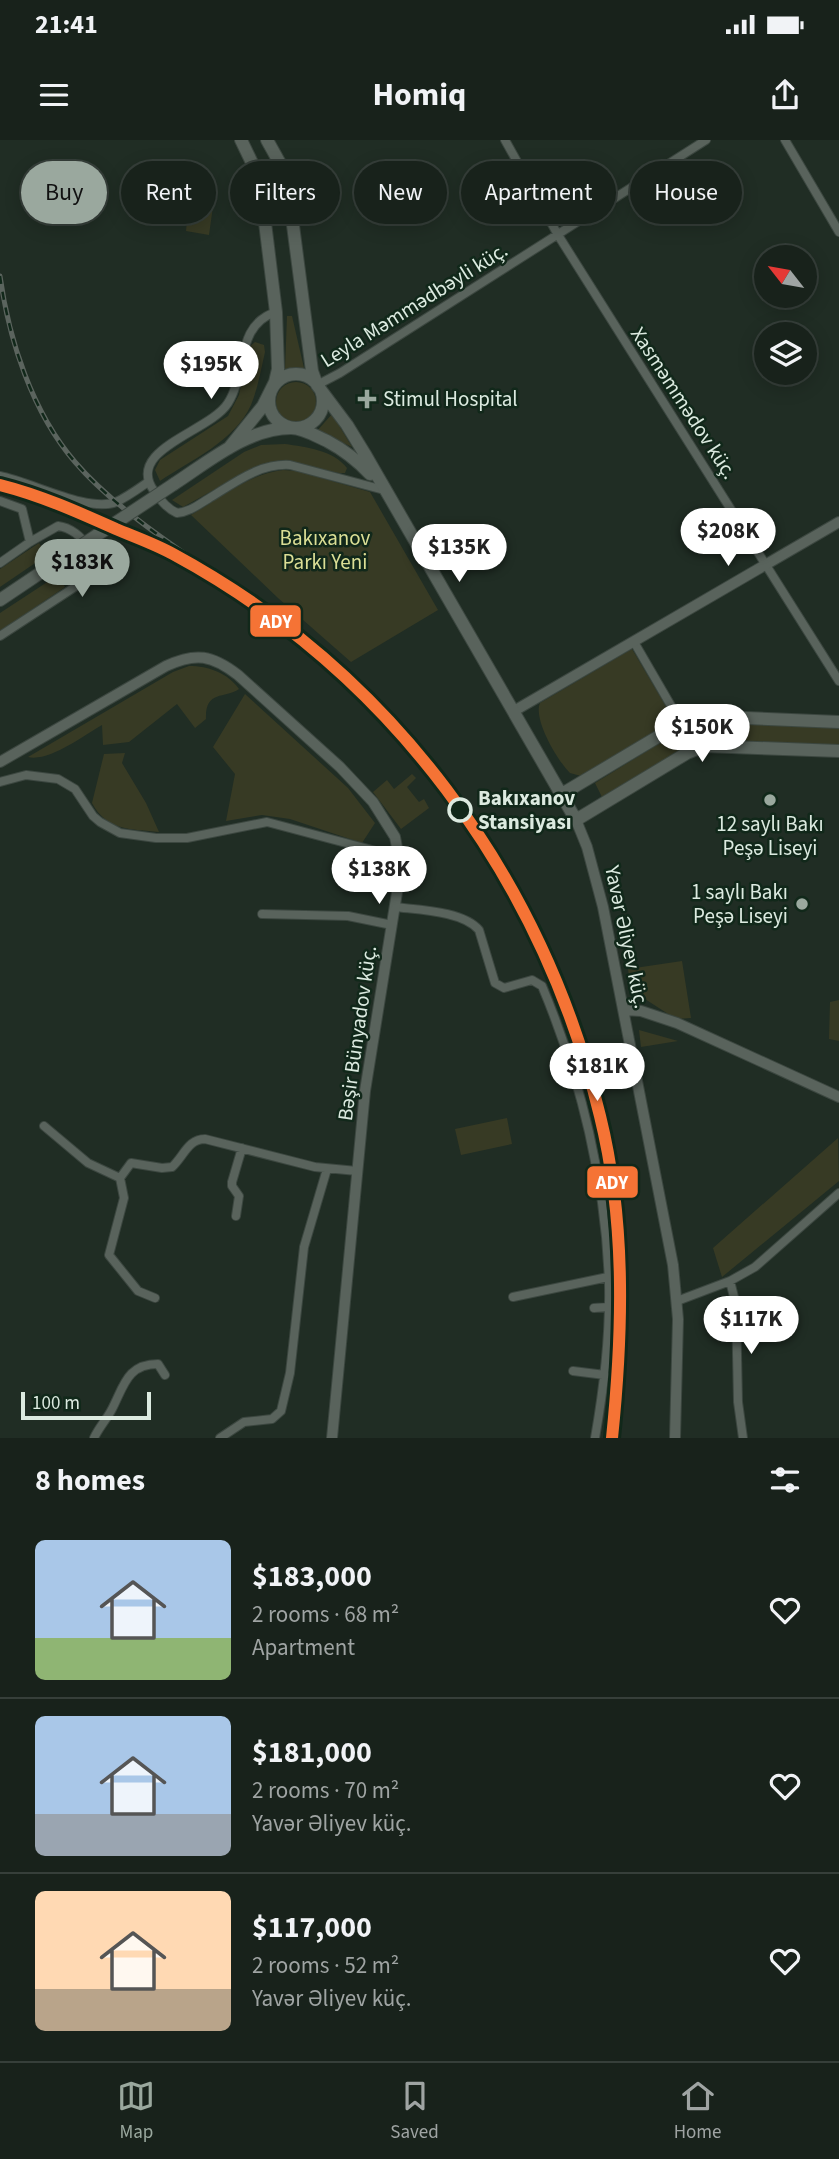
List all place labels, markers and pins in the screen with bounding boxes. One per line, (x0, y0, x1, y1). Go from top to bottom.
pin: $195K (162, 342, 260, 401)
place label: Stimul Hospital (383, 384, 518, 414)
marker: Stimul Hospital (357, 389, 377, 409)
pin: $208K (679, 508, 777, 568)
pin: $135K (410, 524, 508, 584)
pin: $183K (33, 540, 131, 599)
pin: $150K (653, 704, 751, 764)
place label: Bakıxanov Stansiyası (478, 783, 575, 837)
marker: 12 saylı Bakı Peşə Liseyi (762, 792, 778, 808)
marker: Bakıxanov Stansiyası (448, 798, 472, 822)
place label: 12 saylı Bakı Peşə Liseyi (716, 809, 824, 863)
pin: $138K (330, 846, 428, 906)
place label: 1 saylı Bakı Peşə Liseyi (691, 877, 788, 931)
marker: 1 saylı Bakı Peşə Liseyi (794, 896, 810, 912)
pin: $181K (548, 1044, 646, 1103)
pin: $117K (702, 1296, 800, 1356)

